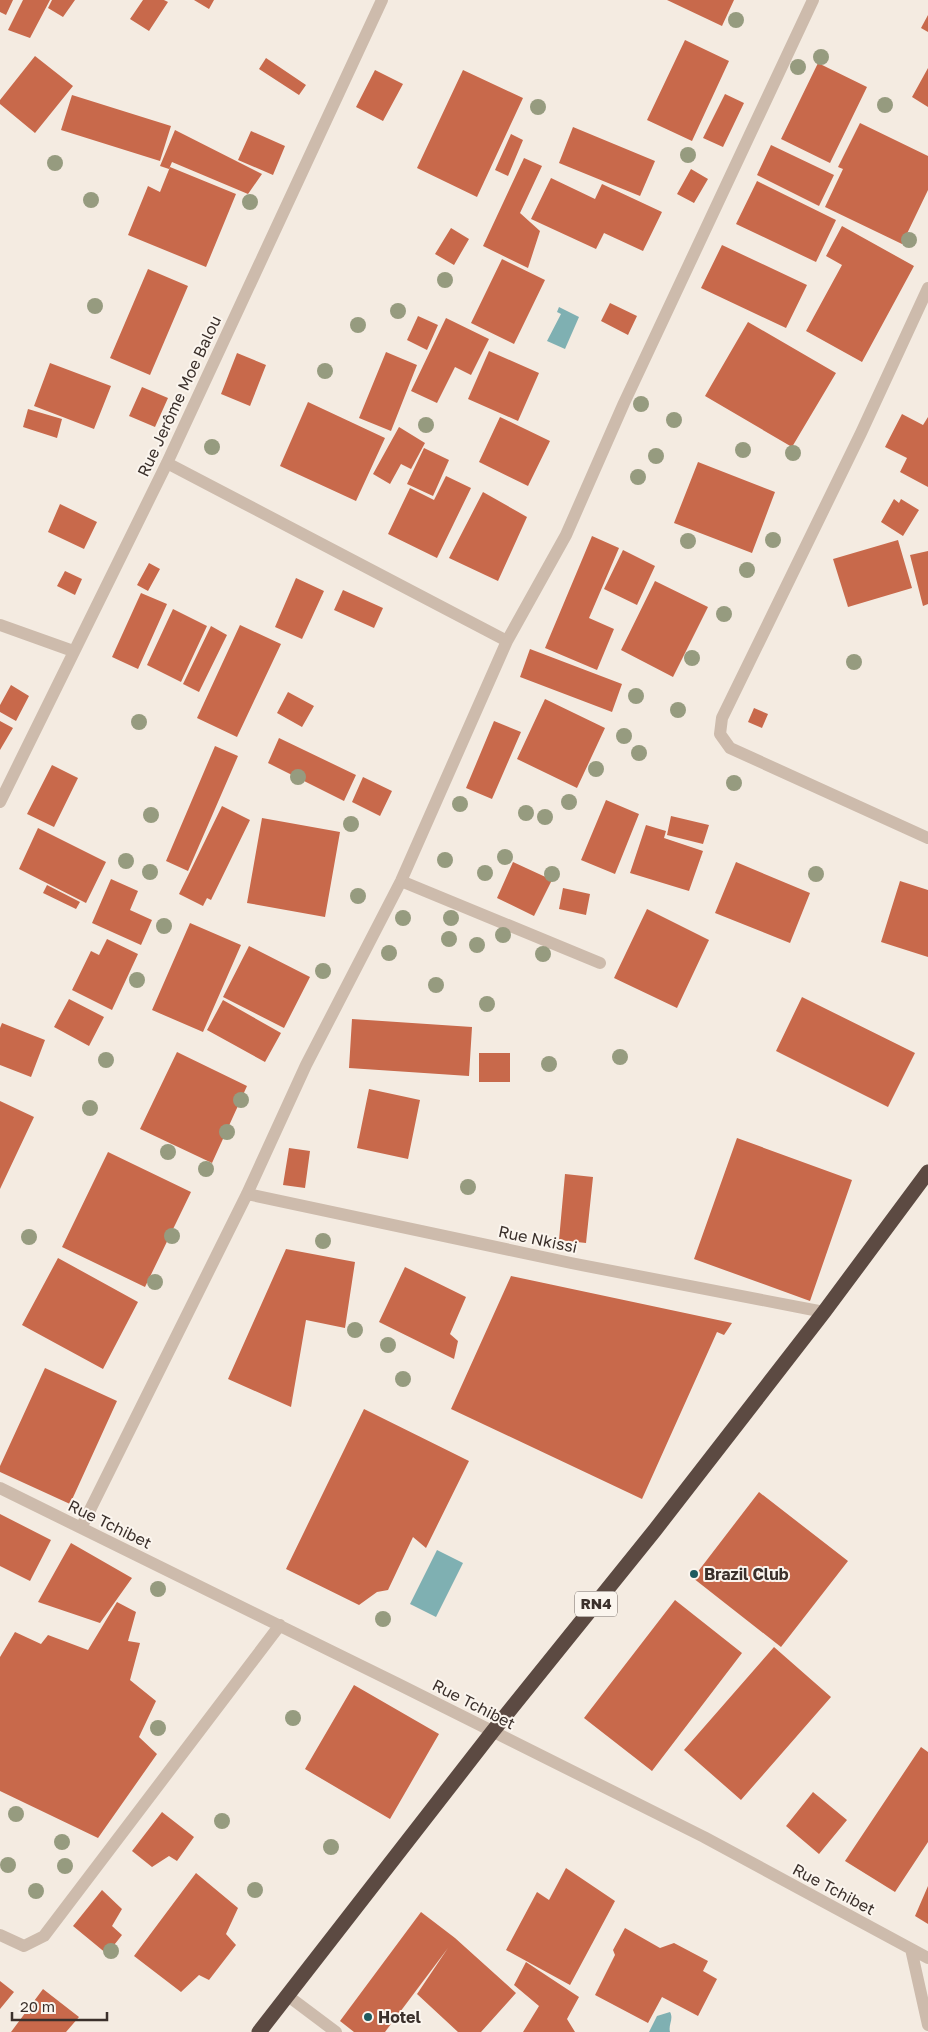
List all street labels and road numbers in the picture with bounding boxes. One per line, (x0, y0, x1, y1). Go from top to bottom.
street label: Rue Jerôme Moe Balou (133, 312, 225, 480)
street label: Rue Nkissi (497, 1221, 579, 1257)
street label: Rue Tchibet (65, 1495, 155, 1553)
road number: RN4 (575, 1592, 617, 1616)
street label: Rue Tchibet (429, 1675, 519, 1733)
street label: Rue Tchibet (789, 1859, 879, 1919)

